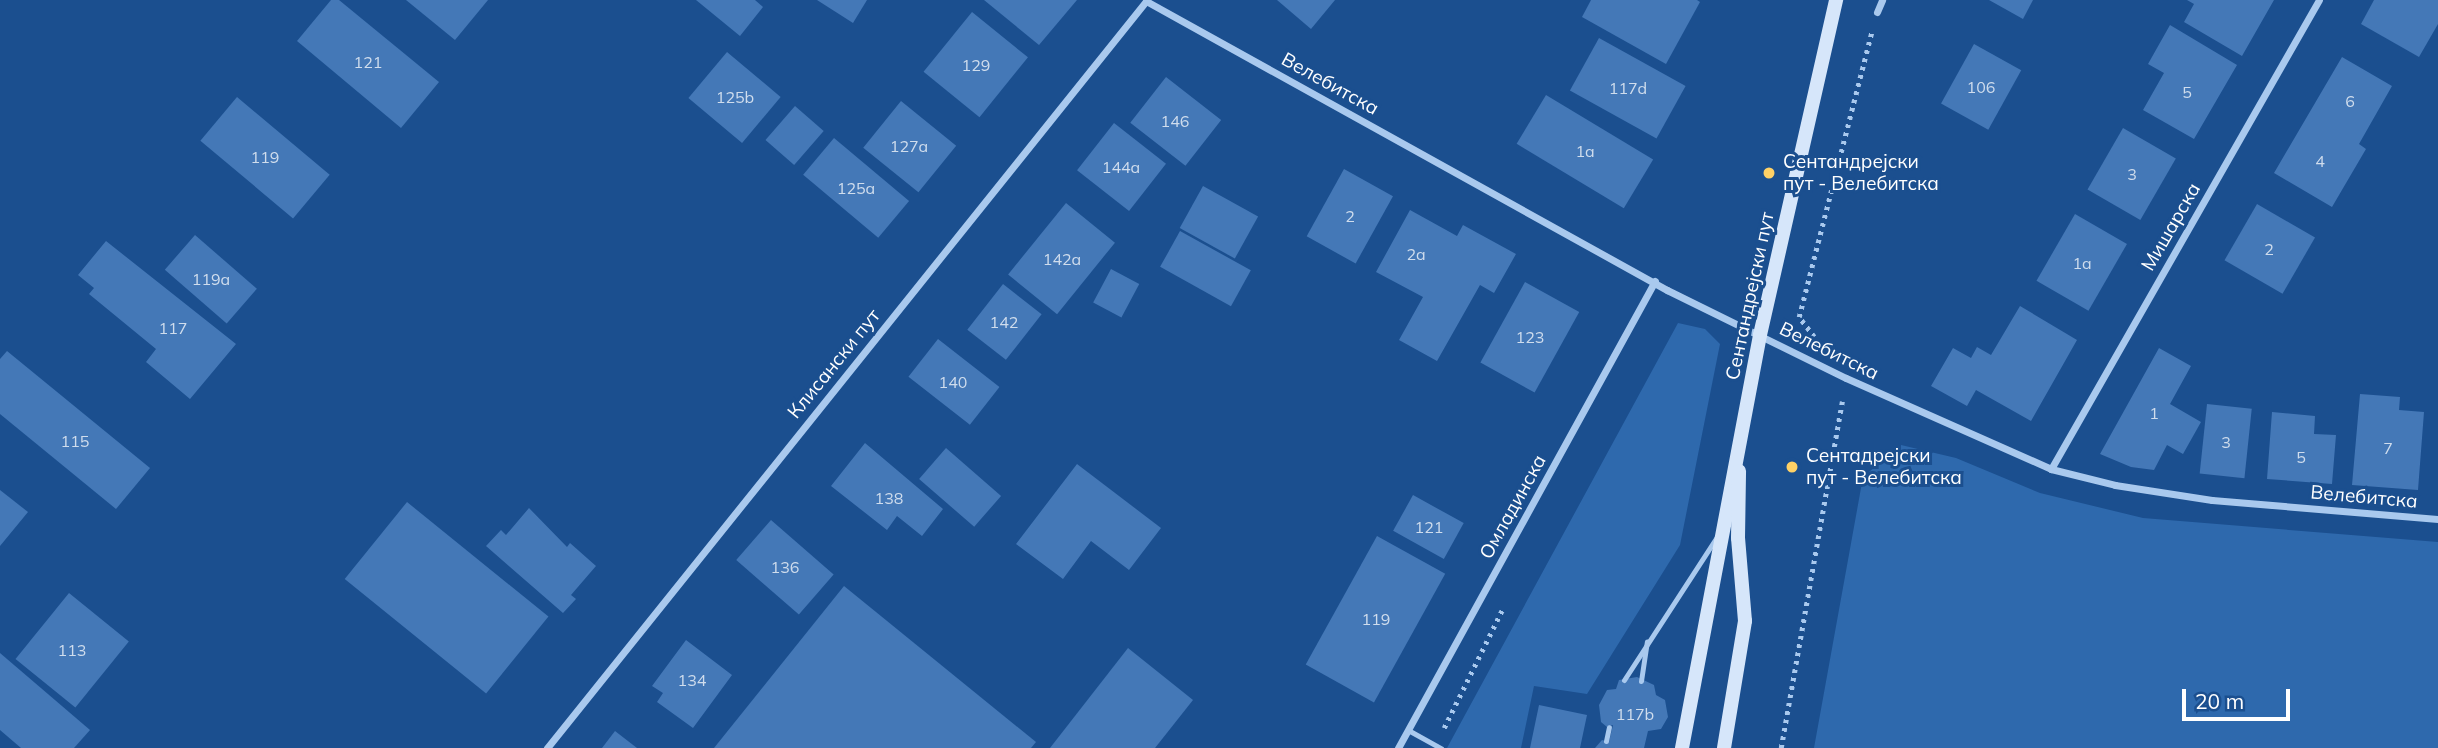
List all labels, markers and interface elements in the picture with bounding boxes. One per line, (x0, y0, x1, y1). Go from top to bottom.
street label: Велебитска (1277, 48, 1383, 120)
house number: 121 (354, 52, 382, 72)
house number: 129 (962, 55, 990, 75)
house number: 106 (1967, 77, 1995, 97)
house number: 117d (1609, 78, 1647, 98)
house number: 5 (2182, 82, 2192, 102)
house number: 125b (716, 87, 754, 107)
house number: 6 (2345, 91, 2355, 111)
house number: 146 (1161, 111, 1189, 131)
house number: 127a (890, 136, 928, 156)
house number: 1a (1575, 141, 1595, 161)
house number: 119 (251, 147, 279, 167)
place label: Сентандрејски пут - Велебитска (1783, 151, 1939, 195)
house number: 4 (2315, 151, 2325, 171)
house number: 144a (1102, 157, 1140, 177)
house number: 3 (2127, 164, 2137, 184)
marker: Сентандрејски пут - Велебитска (1761, 165, 1777, 181)
house number: 125a (837, 178, 875, 198)
street label: Мишарска (2137, 179, 2205, 275)
house number: 2 (1345, 206, 1355, 226)
street label: Сентандрејски пут (1721, 210, 1779, 382)
house number: 2 (2264, 239, 2274, 259)
house number: 2a (1406, 244, 1426, 264)
house number: 142a (1043, 249, 1081, 269)
house number: 1a (2072, 253, 2092, 273)
house number: 119a (192, 269, 230, 289)
street label: Клисански пут (783, 305, 885, 423)
house number: 142 (990, 312, 1018, 332)
street label: Велебитска (1776, 317, 1882, 385)
house number: 117 (159, 318, 187, 338)
house number: 123 (1516, 327, 1544, 347)
house number: 140 (939, 372, 967, 392)
house number: 1 (2149, 403, 2159, 423)
house number: 115 (61, 431, 89, 451)
house number: 3 (2221, 432, 2231, 452)
house number: 7 (2383, 438, 2393, 458)
place label: Сентадрејски пут - Велебитска (1806, 445, 1962, 489)
house number: 5 (2296, 447, 2306, 467)
street label: Омладинска (1475, 451, 1551, 563)
marker: Сентадрејски пут - Велебитска (1784, 459, 1800, 475)
street label: Велебитска (2309, 481, 2419, 513)
house number: 138 (875, 488, 903, 508)
house number: 121 (1415, 517, 1443, 537)
house number: 136 (771, 557, 799, 577)
house number: 119 (1362, 609, 1390, 629)
house number: 113 (58, 640, 86, 660)
house number: 134 (678, 670, 706, 690)
scale bar (2186, 674, 2294, 718)
text: 20 m (2195, 688, 2244, 714)
house number: 117b (1616, 704, 1654, 724)

